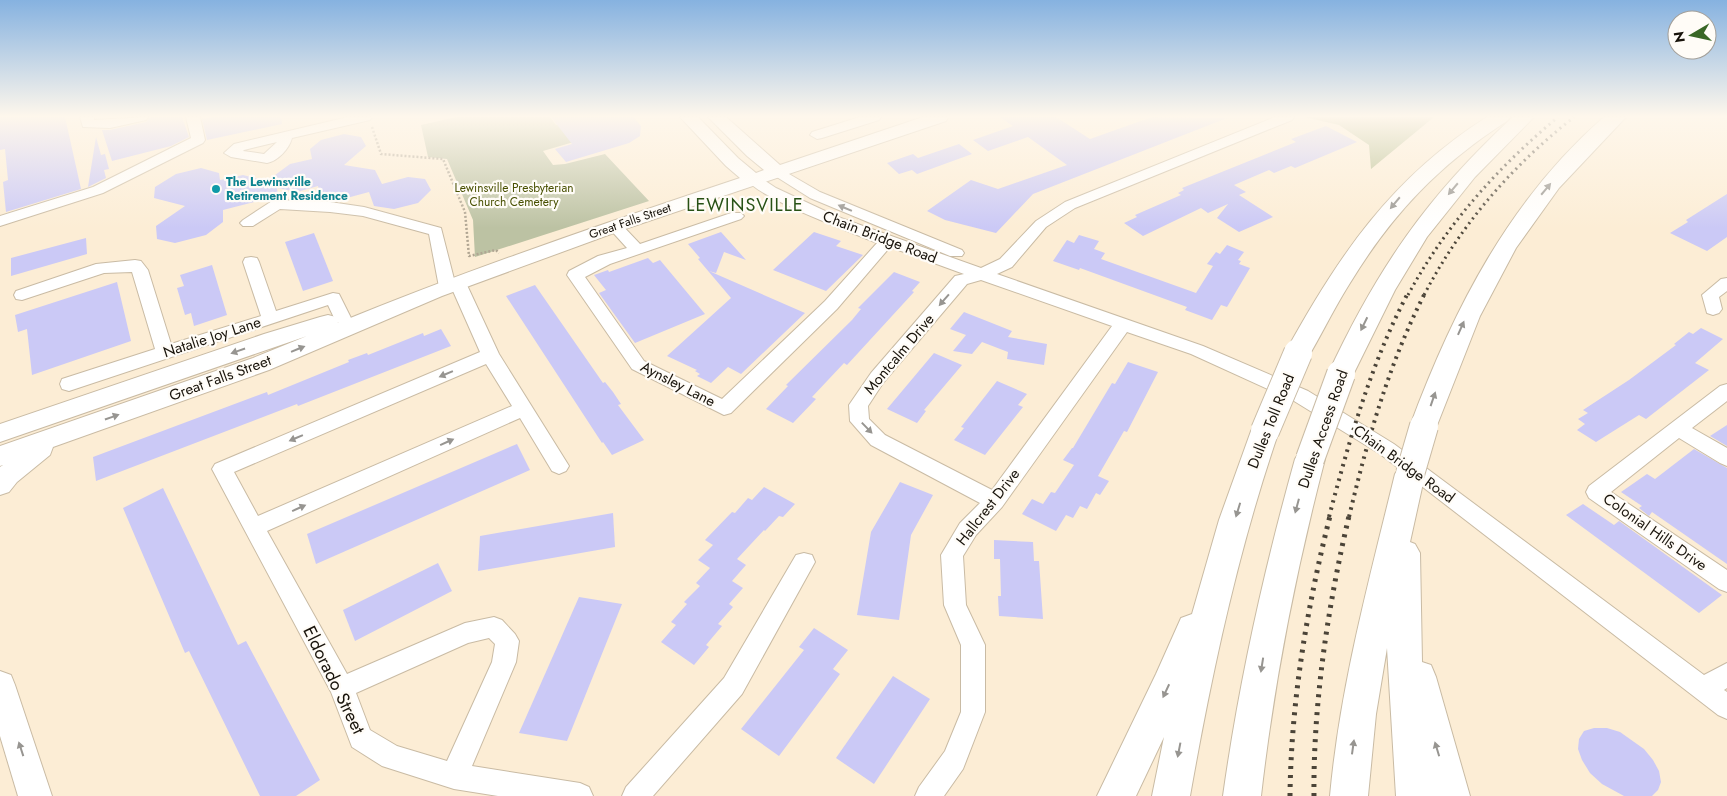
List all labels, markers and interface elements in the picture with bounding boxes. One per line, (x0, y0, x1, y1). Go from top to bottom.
north arrow (1667, 10, 1717, 60)
text: N (1668, 30, 1690, 44)
place label: The Lewinsville Retirement Residence (226, 173, 348, 205)
park label: Lewinsville Presbyterian Church Cemetery (454, 179, 574, 211)
one-way arrow (1447, 182, 1458, 195)
marker: The Lewinsville Retirement Residence (210, 183, 222, 195)
one-way arrow (1540, 183, 1551, 196)
district label: LEWINSVILLE (686, 192, 804, 218)
one-way arrow (1390, 196, 1401, 209)
street label: Great Falls Street (587, 199, 674, 243)
one-way arrow (838, 204, 852, 212)
street label: Chain Bridge Road (820, 205, 940, 269)
one-way arrow (939, 293, 950, 306)
street label: Montcalm Drive (859, 309, 939, 399)
street label: Natalie Joy Lane (160, 311, 264, 363)
one-way arrow (1359, 317, 1368, 332)
one-way arrow (1457, 320, 1465, 335)
one-way arrow (291, 345, 305, 353)
one-way arrow (230, 347, 245, 355)
street label: Great Falls Street (166, 349, 274, 407)
street label: Aynsley Lane (637, 356, 719, 412)
street label: Dulles Access Road (1292, 367, 1354, 491)
street label: Dulles Toll Road (1242, 370, 1300, 472)
one-way arrow (438, 371, 453, 379)
one-way arrow (1430, 392, 1437, 407)
one-way arrow (105, 413, 120, 421)
street label: Chain Bridge Road (1349, 420, 1459, 508)
one-way arrow (860, 422, 872, 434)
one-way arrow (289, 434, 303, 442)
one-way arrow (440, 438, 454, 446)
street label: Hallcrest Drive (951, 464, 1025, 550)
street label: Colonial Hills Drive (1599, 488, 1712, 576)
one-way arrow (1293, 498, 1301, 513)
one-way arrow (292, 503, 306, 511)
one-way arrow (1234, 503, 1242, 518)
street label: Eldorado Street (297, 622, 372, 739)
one-way arrow (1258, 657, 1266, 673)
one-way arrow (1162, 684, 1170, 698)
one-way arrow (1350, 739, 1358, 755)
one-way arrow (16, 742, 24, 757)
one-way arrow (1432, 742, 1440, 757)
one-way arrow (1175, 743, 1183, 759)

